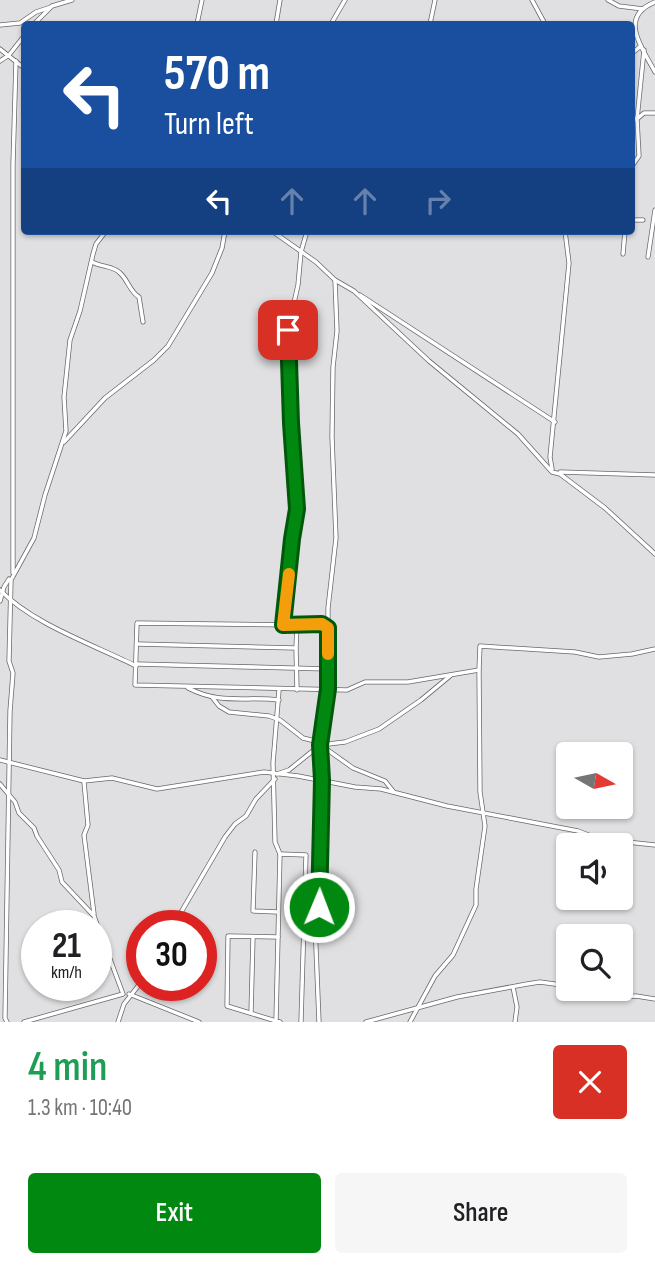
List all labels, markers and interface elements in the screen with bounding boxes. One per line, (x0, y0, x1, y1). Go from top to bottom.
text: 570 m (164, 45, 270, 104)
icon: left (49, 49, 140, 140)
text: Turn left (164, 105, 254, 144)
icon: left (200, 182, 238, 220)
icon: ahead (273, 182, 311, 220)
icon: ahead (346, 182, 384, 220)
icon: right (419, 182, 457, 220)
pin (258, 300, 318, 360)
icon: arrive (269, 311, 307, 349)
north arrow (556, 742, 634, 819)
map controls (556, 742, 633, 1001)
button: sound (556, 833, 633, 910)
position arrow (282, 870, 356, 944)
speed limit sign: 30 (126, 910, 217, 1001)
button: search (556, 924, 633, 1001)
text: 21 (52, 925, 81, 968)
text: km/h (51, 962, 82, 983)
text: 4 min (28, 1042, 107, 1093)
button: close (553, 1045, 627, 1119)
text: 1.3 km · 10:40 (28, 1094, 132, 1122)
button: Exit (28, 1173, 321, 1253)
button: Share (335, 1173, 627, 1253)

